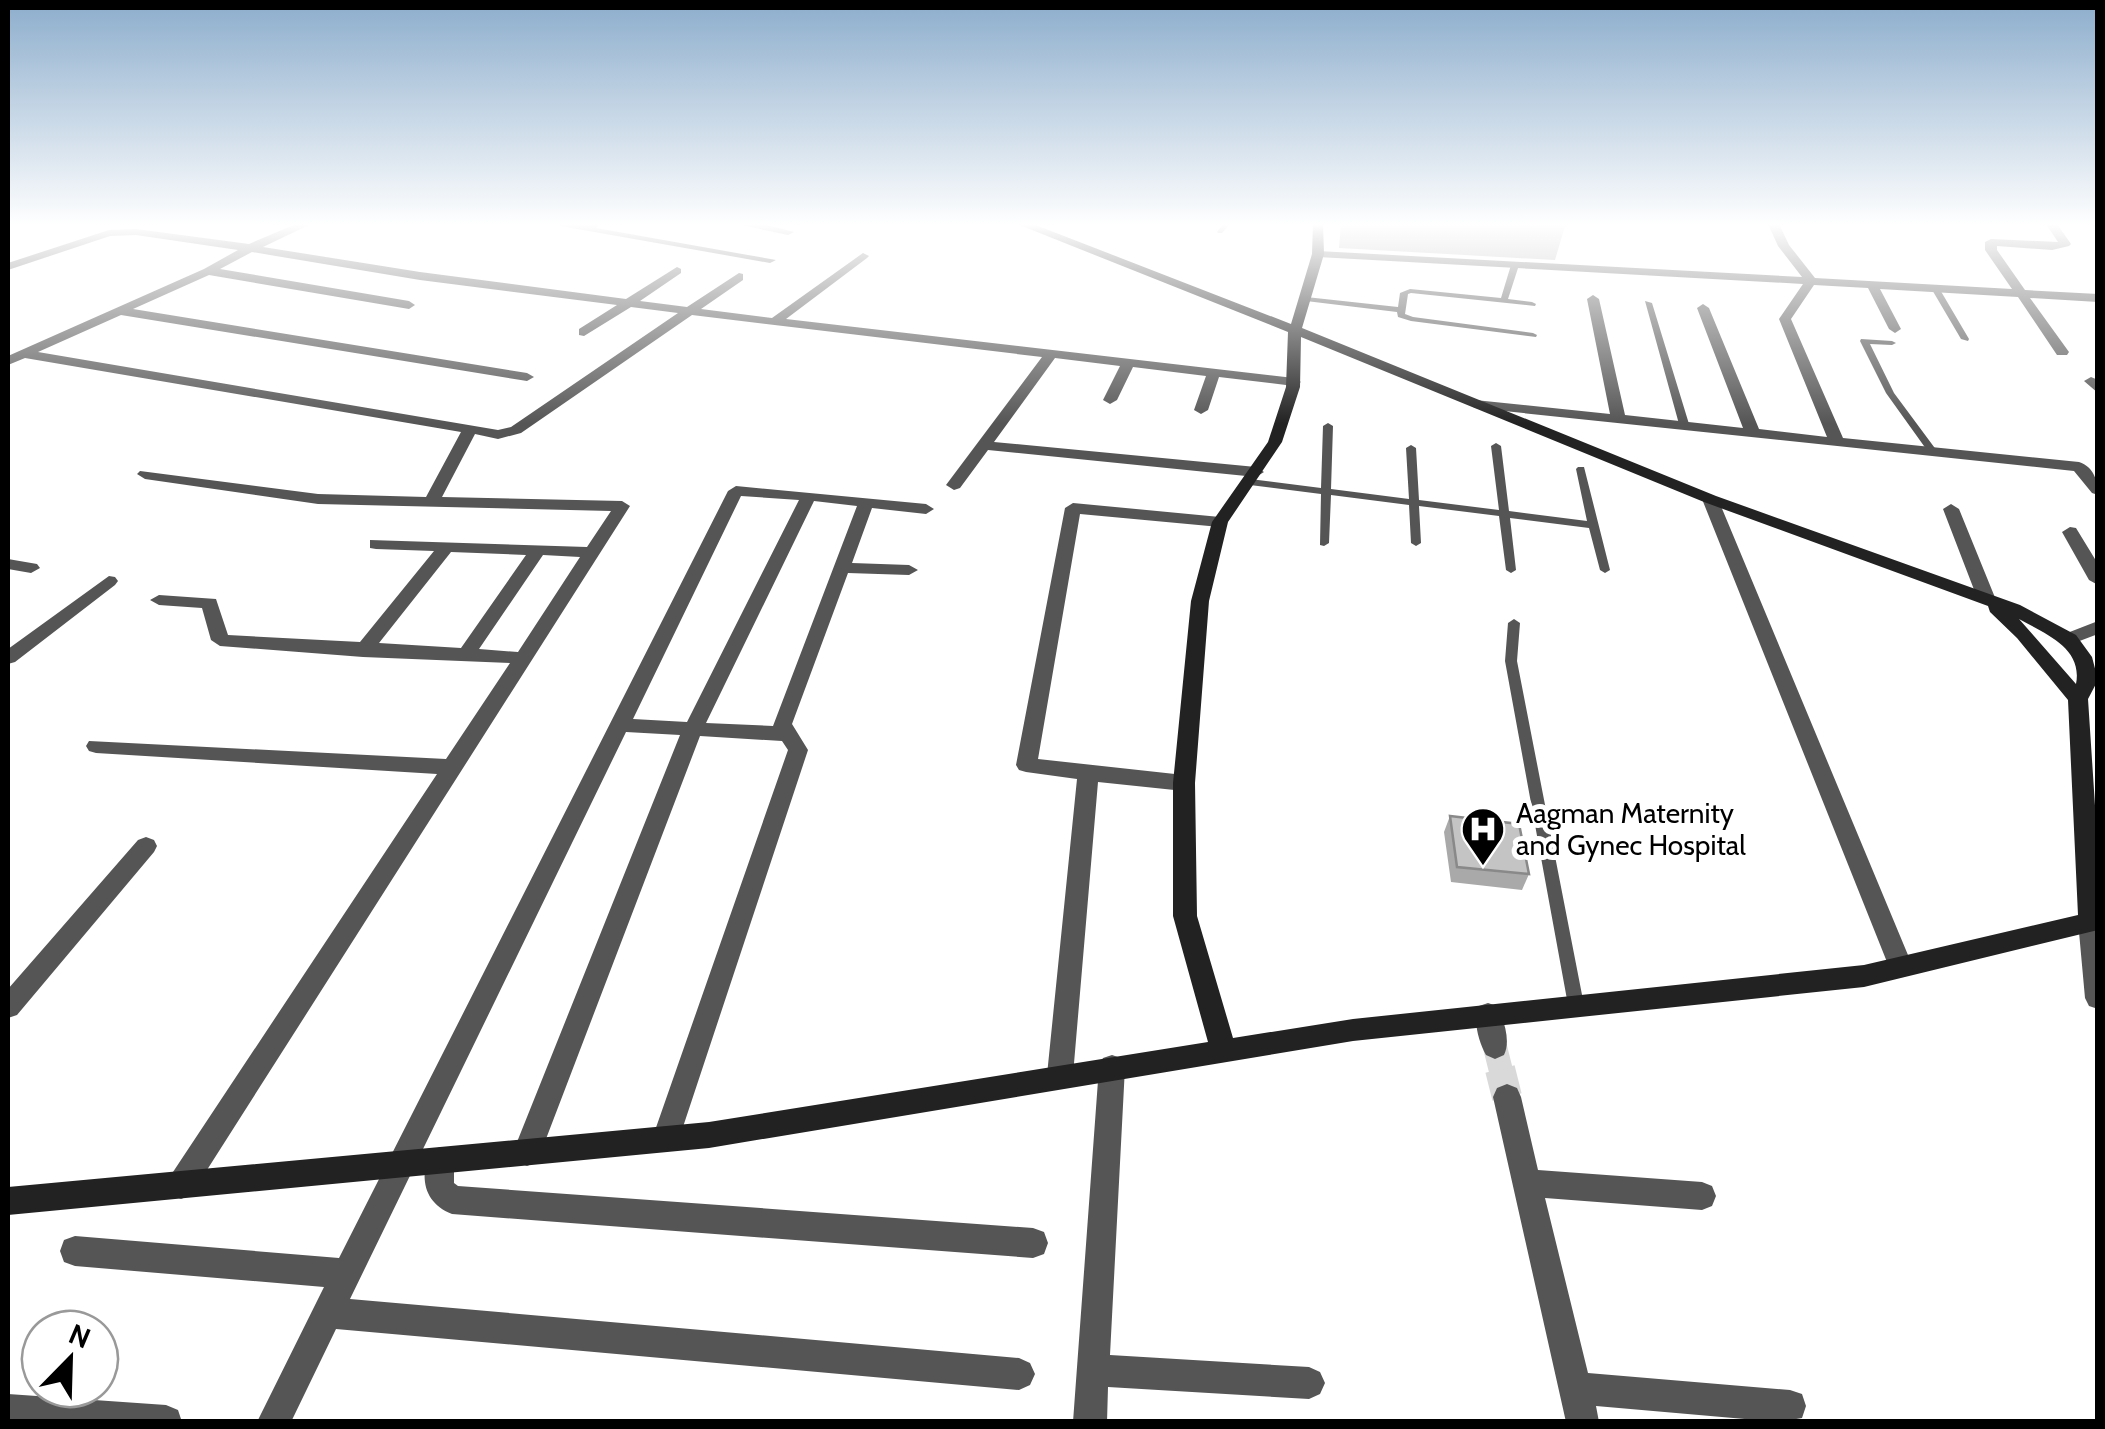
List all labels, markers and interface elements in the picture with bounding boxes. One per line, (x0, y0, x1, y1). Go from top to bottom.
place label: Aagman Maternity and Gynec Hospital (1516, 796, 1746, 862)
hospital icon: Aagman Maternity and Gynec Hospital (1460, 806, 1506, 867)
north arrow (20, 1309, 120, 1409)
text: N (64, 1316, 96, 1356)

